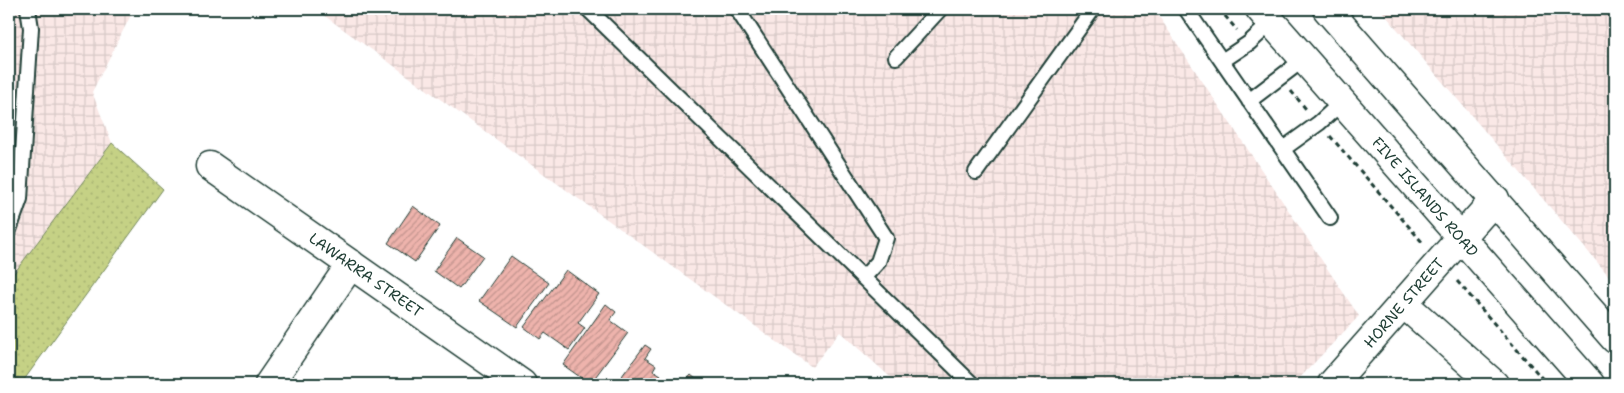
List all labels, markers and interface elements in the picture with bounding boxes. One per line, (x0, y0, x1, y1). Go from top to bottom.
street label: FIVE ISLANDS ROAD (1367, 133, 1483, 261)
street label: LAWARRA STREET (305, 228, 427, 322)
street label: HORNE STREET (1359, 254, 1449, 352)

